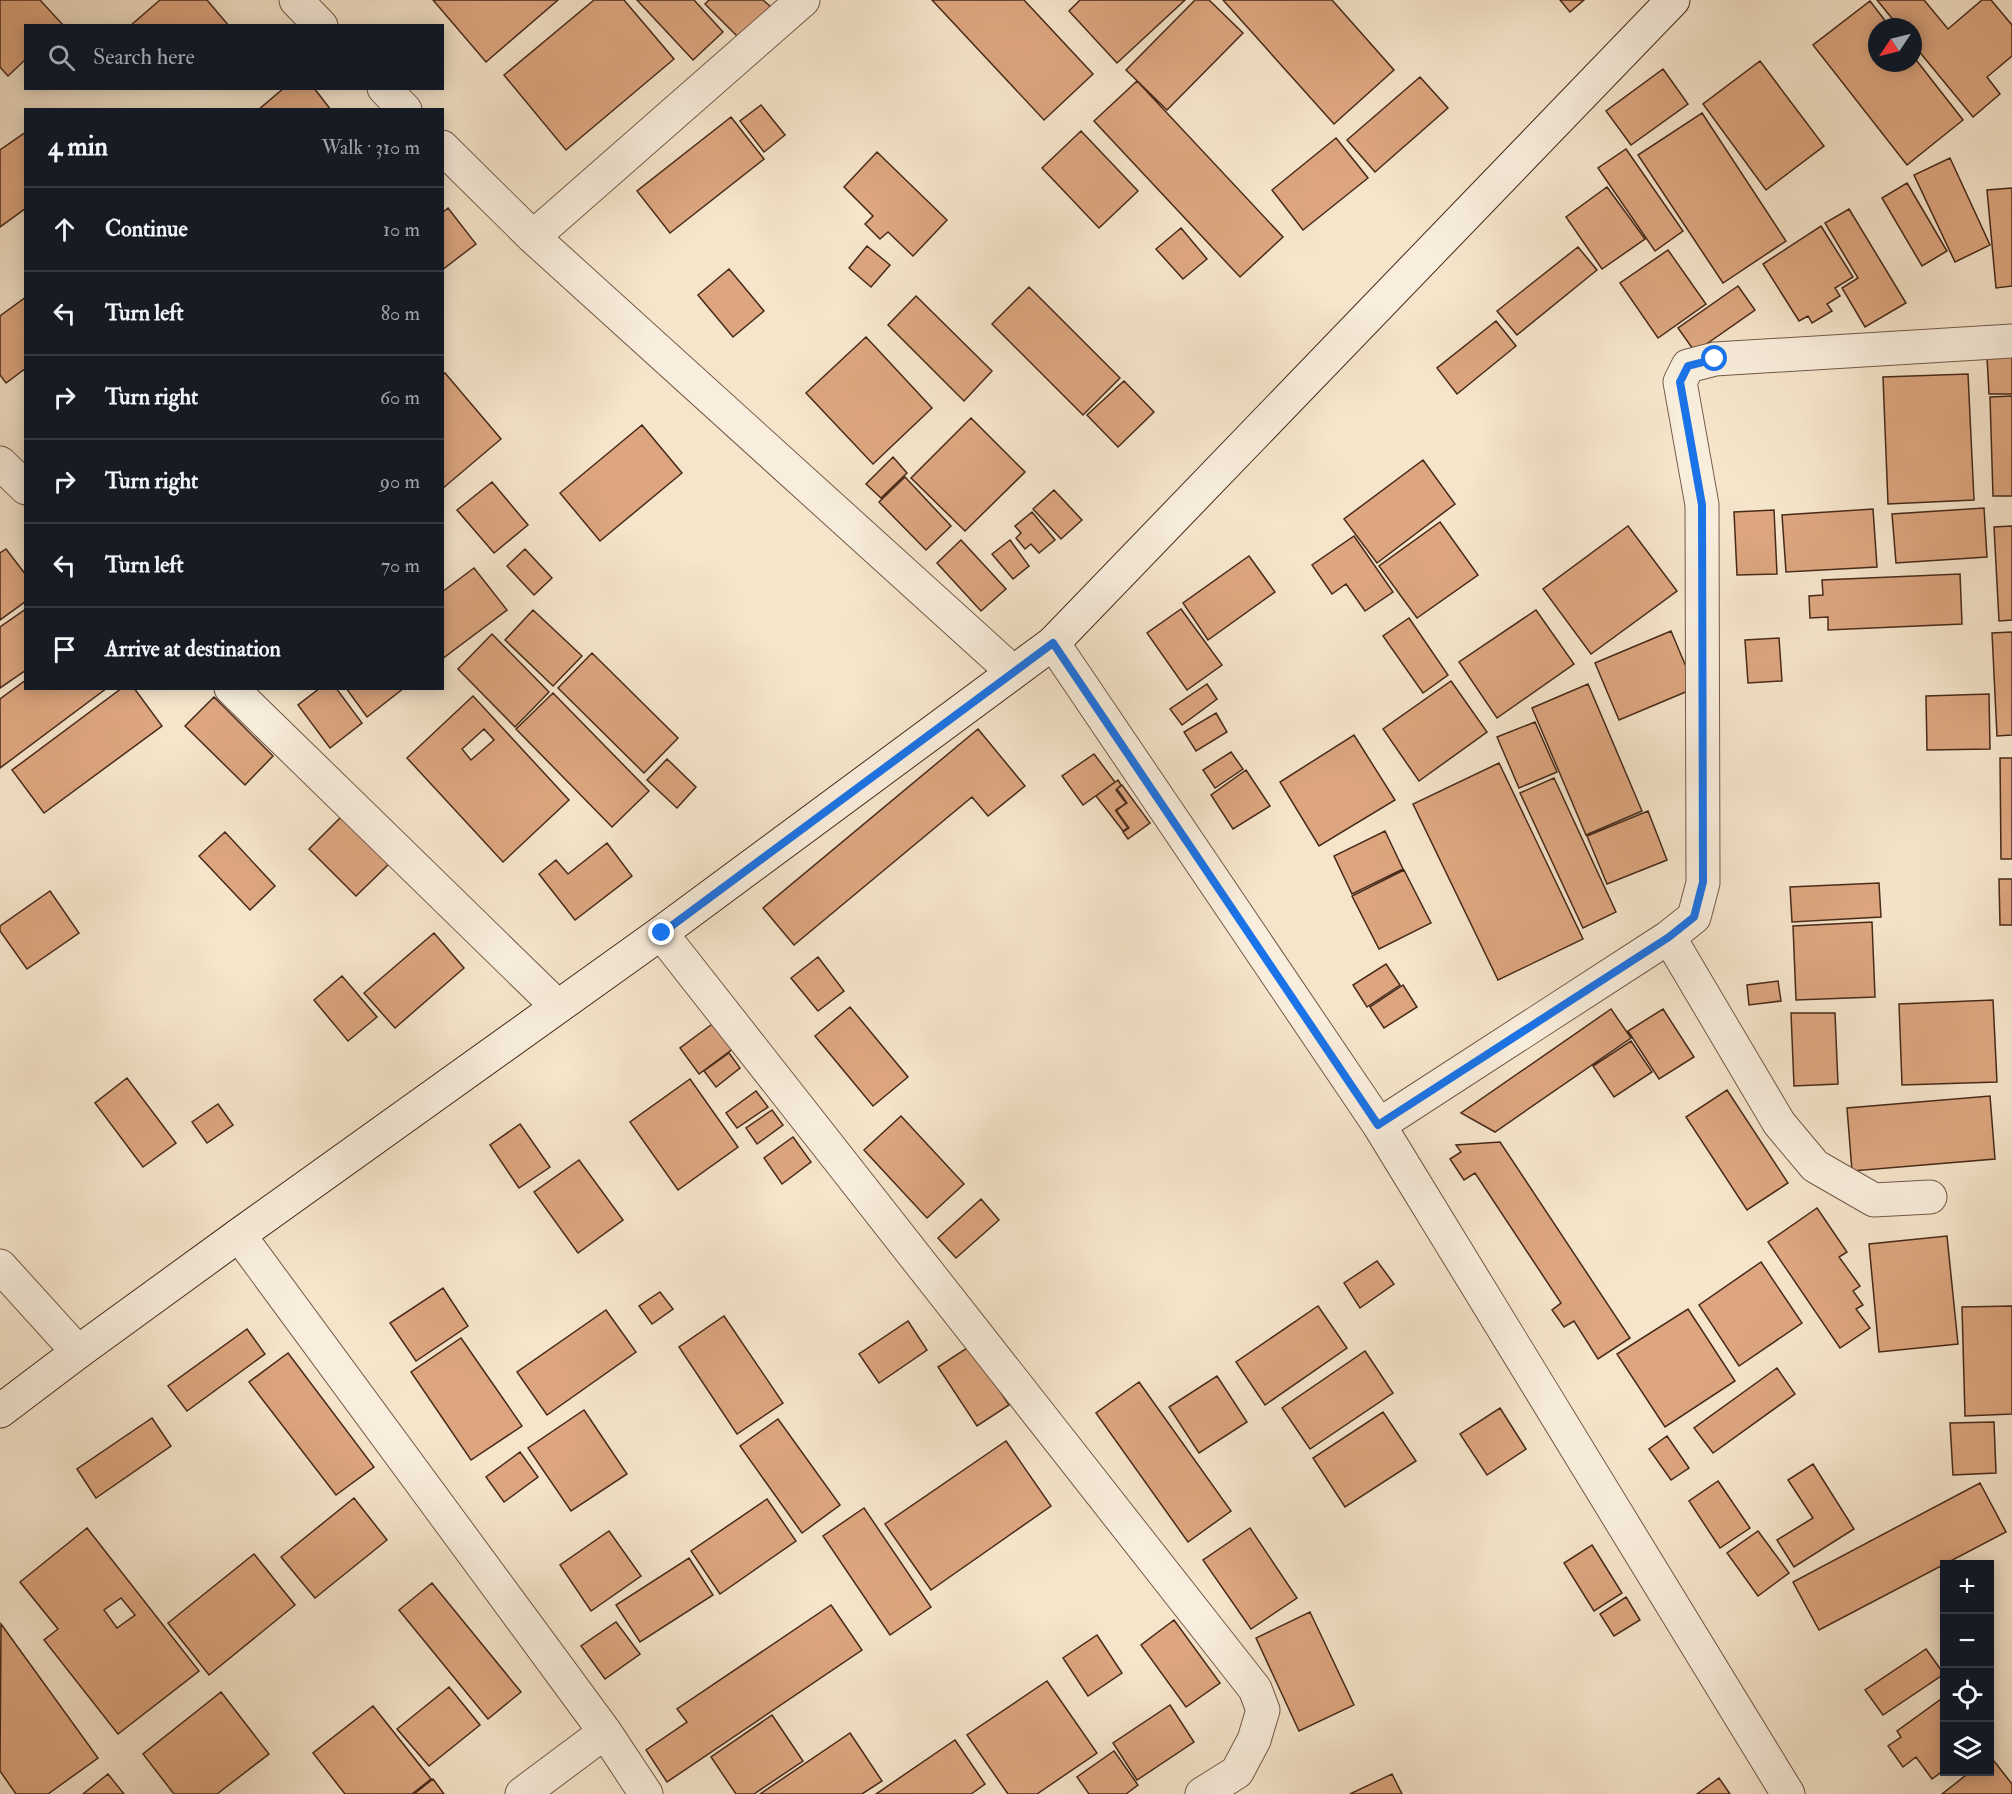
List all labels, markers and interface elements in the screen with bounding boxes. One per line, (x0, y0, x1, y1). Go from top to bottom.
north arrow (1868, 18, 1922, 72)
search box (24, 24, 444, 90)
icon: search (45, 41, 78, 74)
text: Search here (93, 43, 195, 71)
text: 4 min (48, 131, 108, 163)
text: Walk · 310 m (321, 135, 420, 160)
icon: ahead (48, 213, 81, 246)
text: Continue (105, 215, 188, 243)
text: 10 m (383, 217, 420, 242)
icon: left (48, 297, 81, 330)
text: Turn left (105, 299, 184, 327)
text: 80 m (381, 301, 420, 326)
route start (1701, 345, 1727, 371)
icon: right (48, 381, 81, 414)
text: Turn right (105, 383, 198, 411)
text: 60 m (380, 385, 420, 410)
icon: right (48, 465, 81, 498)
text: Turn right (105, 467, 198, 495)
text: 90 m (380, 469, 420, 494)
icon: left (48, 549, 81, 582)
text: Turn left (105, 551, 184, 579)
text: 70 m (381, 553, 420, 578)
icon: arrive (48, 633, 81, 666)
text: Arrive at destination (105, 635, 281, 663)
route end (648, 919, 674, 945)
map controls (1940, 1560, 1994, 1776)
button: + (1940, 1560, 1994, 1614)
button: − (1940, 1614, 1994, 1668)
button: locate (1940, 1668, 1994, 1722)
button: layers (1940, 1722, 1994, 1776)

